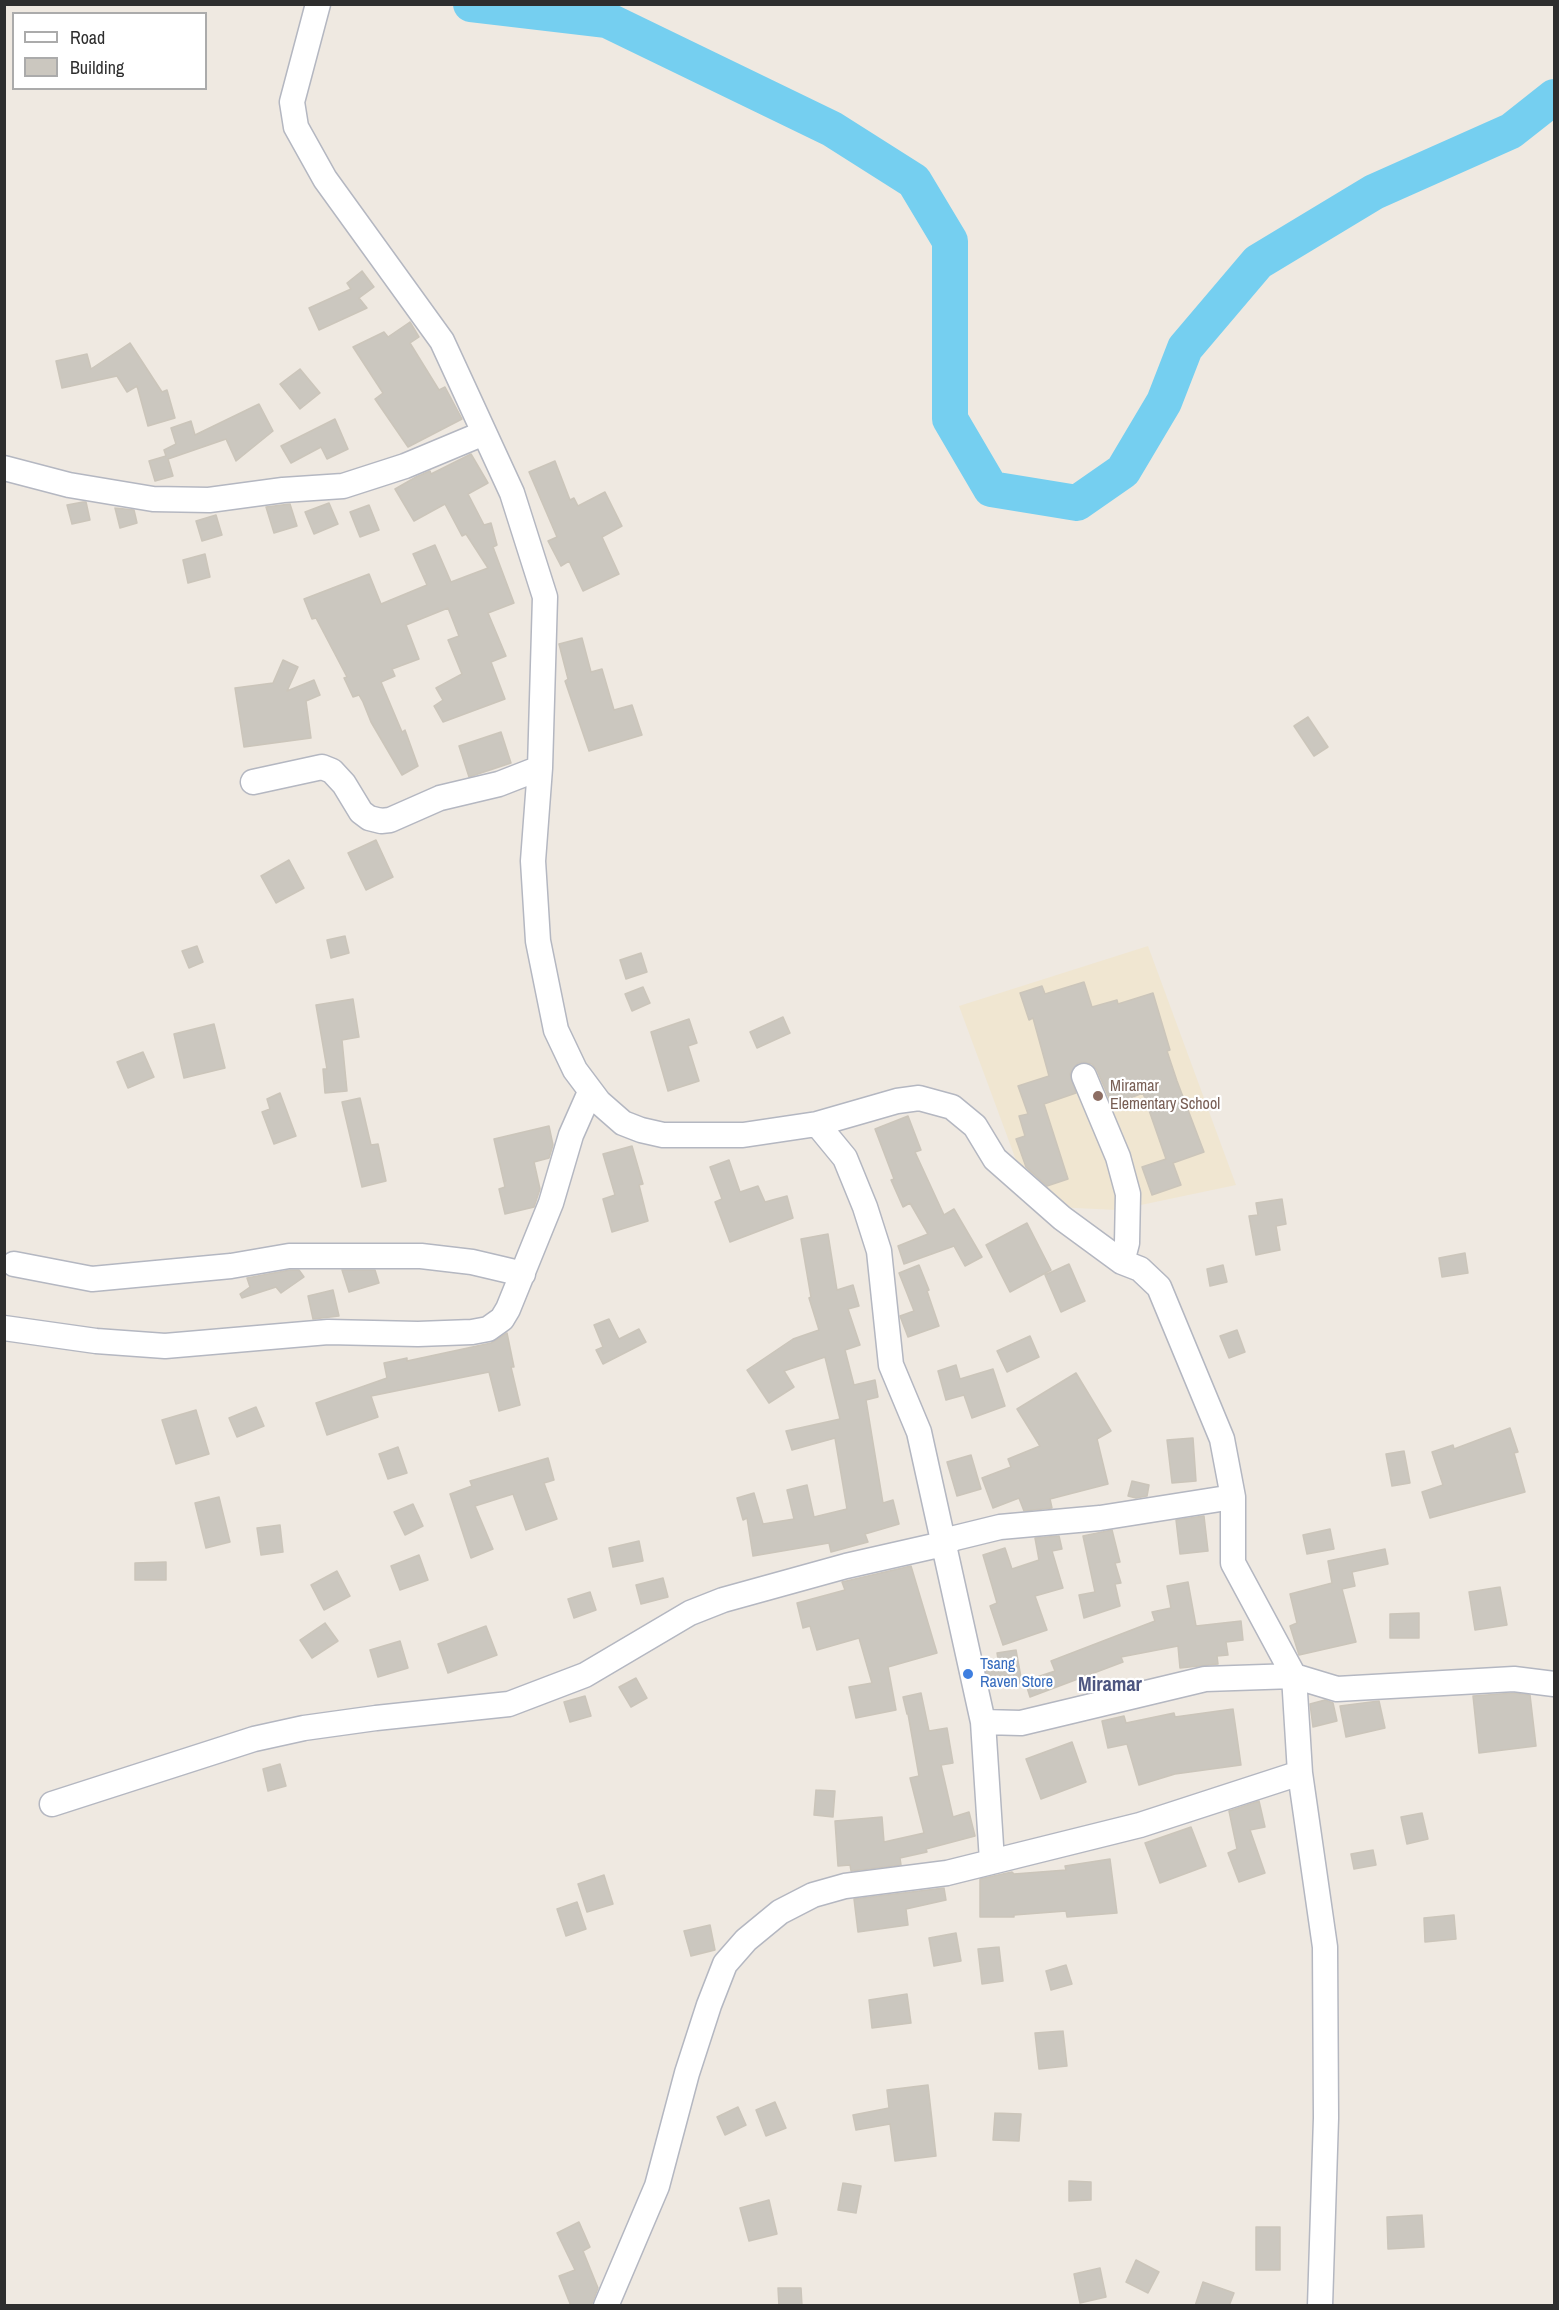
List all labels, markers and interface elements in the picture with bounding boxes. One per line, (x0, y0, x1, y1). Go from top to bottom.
legend (12, 12, 207, 90)
text: Road (70, 25, 105, 50)
text: Building (70, 55, 124, 80)
place label: Miramar Elementary School (1110, 1077, 1220, 1115)
marker: Miramar Elementary School (1091, 1089, 1105, 1103)
place label: Tsang Raven Store (980, 1655, 1053, 1693)
marker: Tsang Raven Store (961, 1667, 975, 1681)
district label: Miramar (1078, 1674, 1142, 1698)

